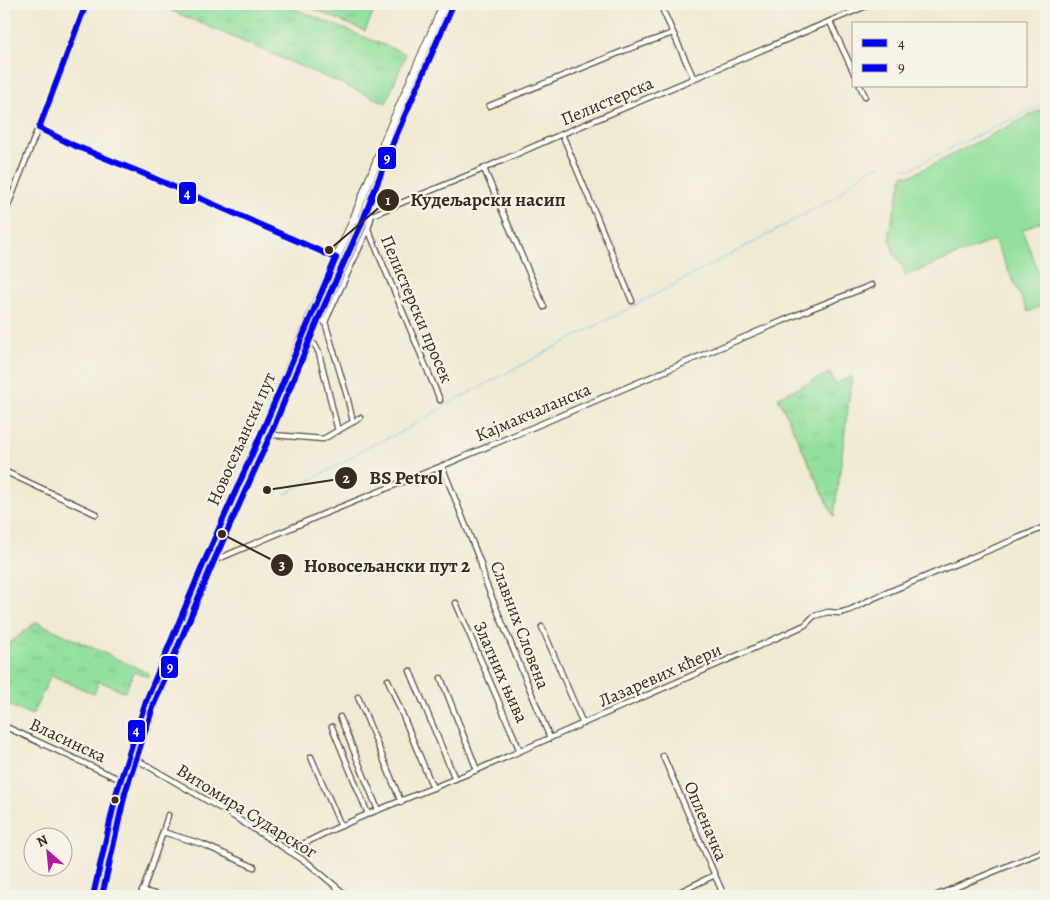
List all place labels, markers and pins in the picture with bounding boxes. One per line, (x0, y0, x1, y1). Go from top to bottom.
callout: Кудељарски насип (375, 183, 576, 217)
callout: BS Petrol (334, 461, 452, 495)
callout: Новосељански пут 2 (269, 548, 481, 582)
unlabelled marker (110, 795, 120, 805)

